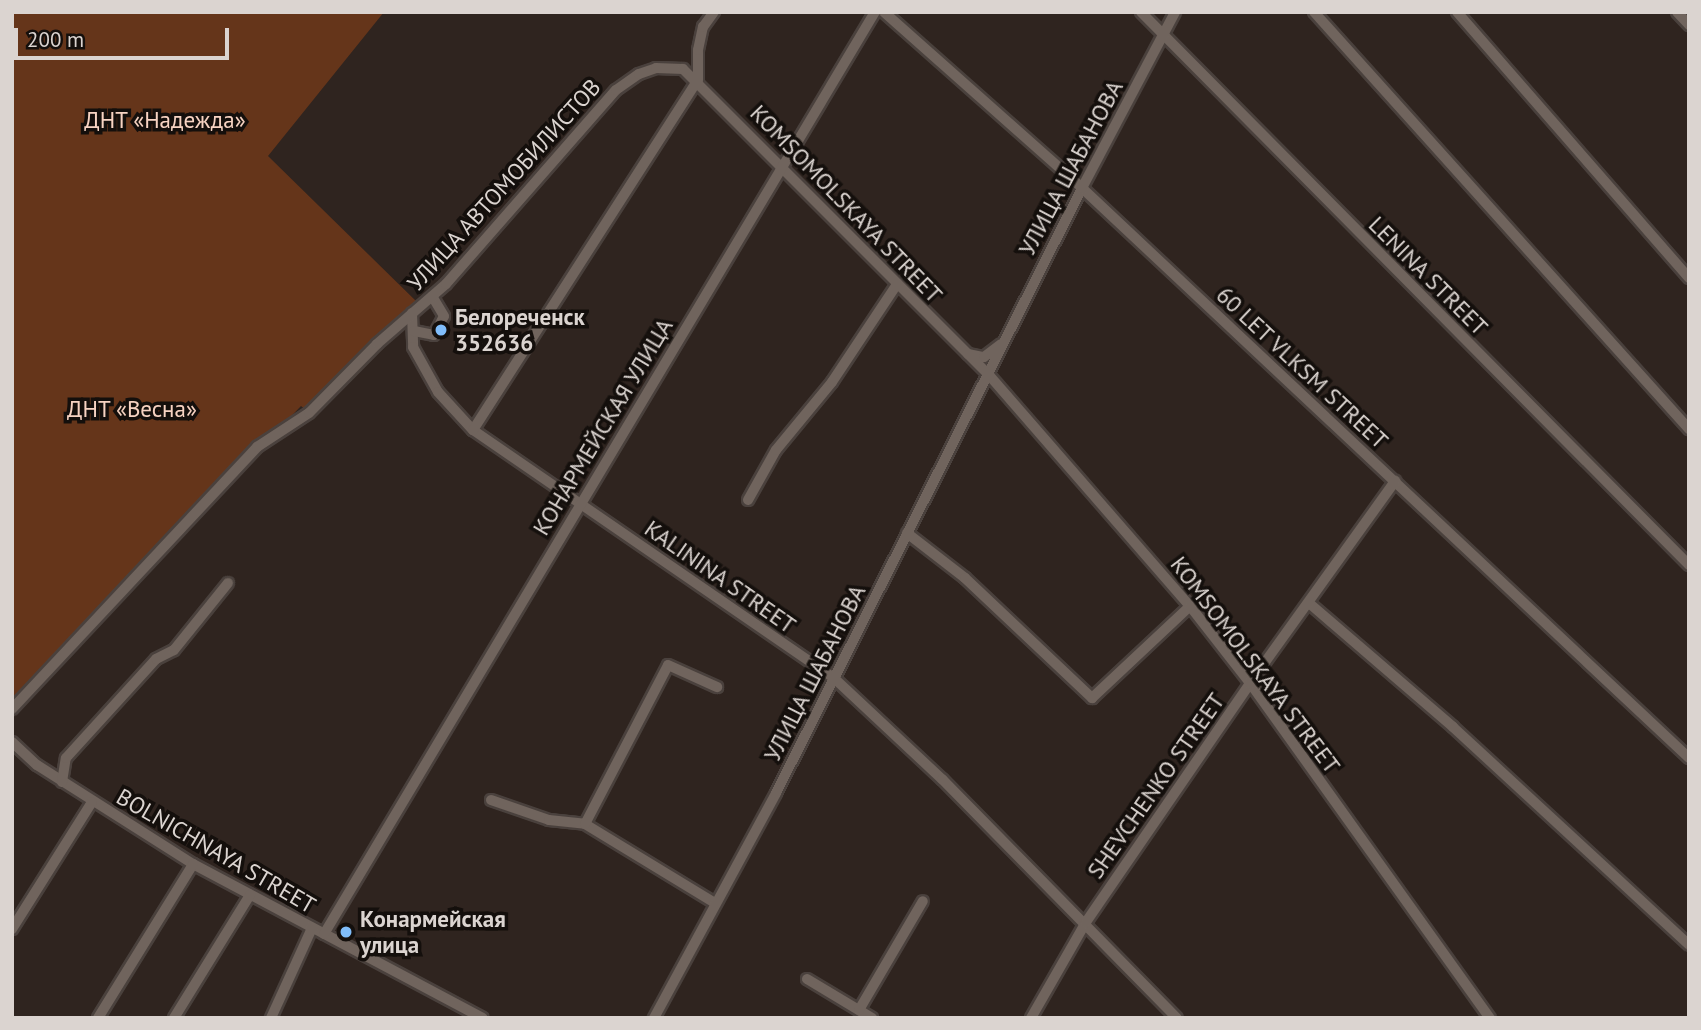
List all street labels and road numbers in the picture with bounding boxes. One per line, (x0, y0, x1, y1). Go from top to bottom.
street label: УЛИЦА АВТОМОБИЛИСТОВ (401, 73, 607, 297)
street label: УЛИЦА ШАБАНОВА (1013, 75, 1129, 261)
street label: KOMSOMOLSKAYA STREET (744, 99, 948, 309)
street label: LENINA STREET (1363, 211, 1493, 341)
street label: 60 LET VLKSM STREET (1210, 281, 1394, 455)
street label: КОНАРМЕЙСКАЯ УЛИЦА (527, 313, 679, 541)
street label: KALININA STREET (639, 514, 801, 640)
street label: KOMSOMOLSKAYA STREET (1164, 551, 1346, 779)
street label: УЛИЦА ШАБАНОВА (758, 580, 872, 766)
street label: SHEVCHENKO STREET (1082, 688, 1230, 884)
street label: BOLNICHNAYA STREET (111, 783, 321, 919)

